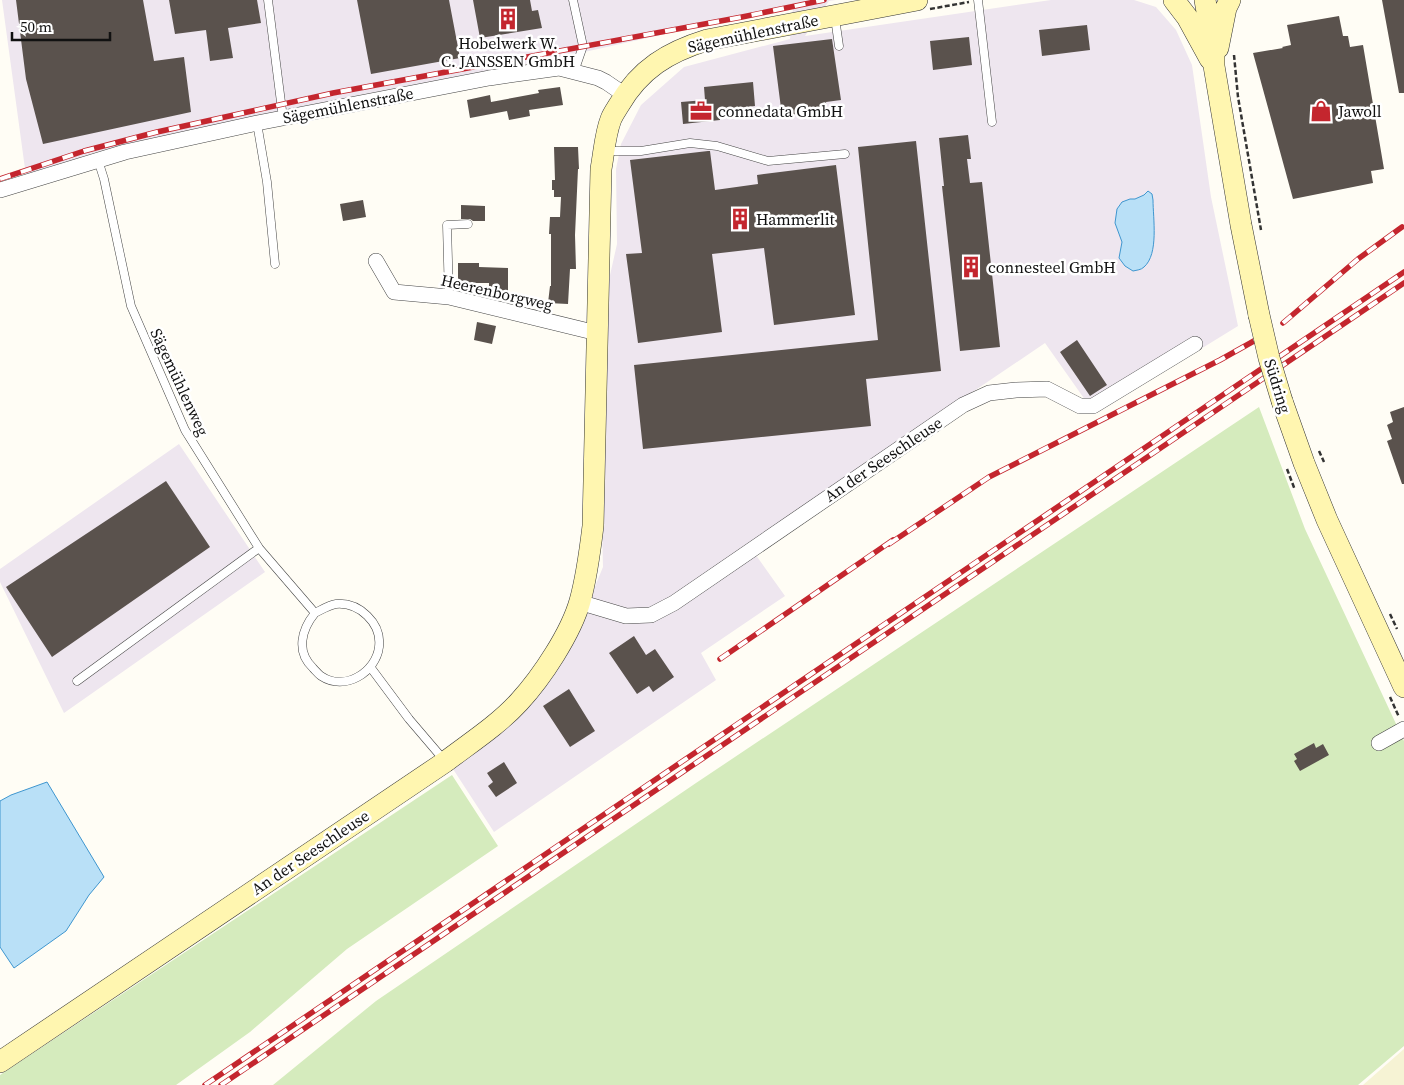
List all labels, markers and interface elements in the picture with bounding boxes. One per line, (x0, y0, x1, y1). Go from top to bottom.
building icon: Hobelwerk W. C. JANSSEN GmbH (495, 6, 521, 32)
street label: Sägemühlenstraße (686, 8, 820, 58)
scale bar (12, 10, 110, 42)
text: 50 m (20, 16, 52, 37)
place label: Hobelwerk W. C. JANSSEN GmbH (441, 32, 575, 72)
street label: Sägemühlenstraße (281, 82, 415, 128)
office icon: connedata GmbH (688, 98, 714, 124)
shop icon: Jawoll (1308, 98, 1334, 124)
place label: connedata GmbH (718, 100, 843, 122)
place label: Jawoll (1337, 100, 1382, 122)
building icon: Hammerlit (727, 206, 753, 232)
place label: Hammerlit (756, 208, 835, 230)
building icon: connesteel GmbH (958, 254, 984, 280)
place label: connesteel GmbH (988, 256, 1116, 278)
street label: Heerenborgweg (439, 268, 555, 316)
street label: Sägemühlenweg (145, 325, 215, 439)
street label: Südring (1259, 356, 1297, 416)
street label: An der Seeschleuse (820, 411, 946, 507)
street label: An der Seeschleuse (247, 804, 373, 900)

